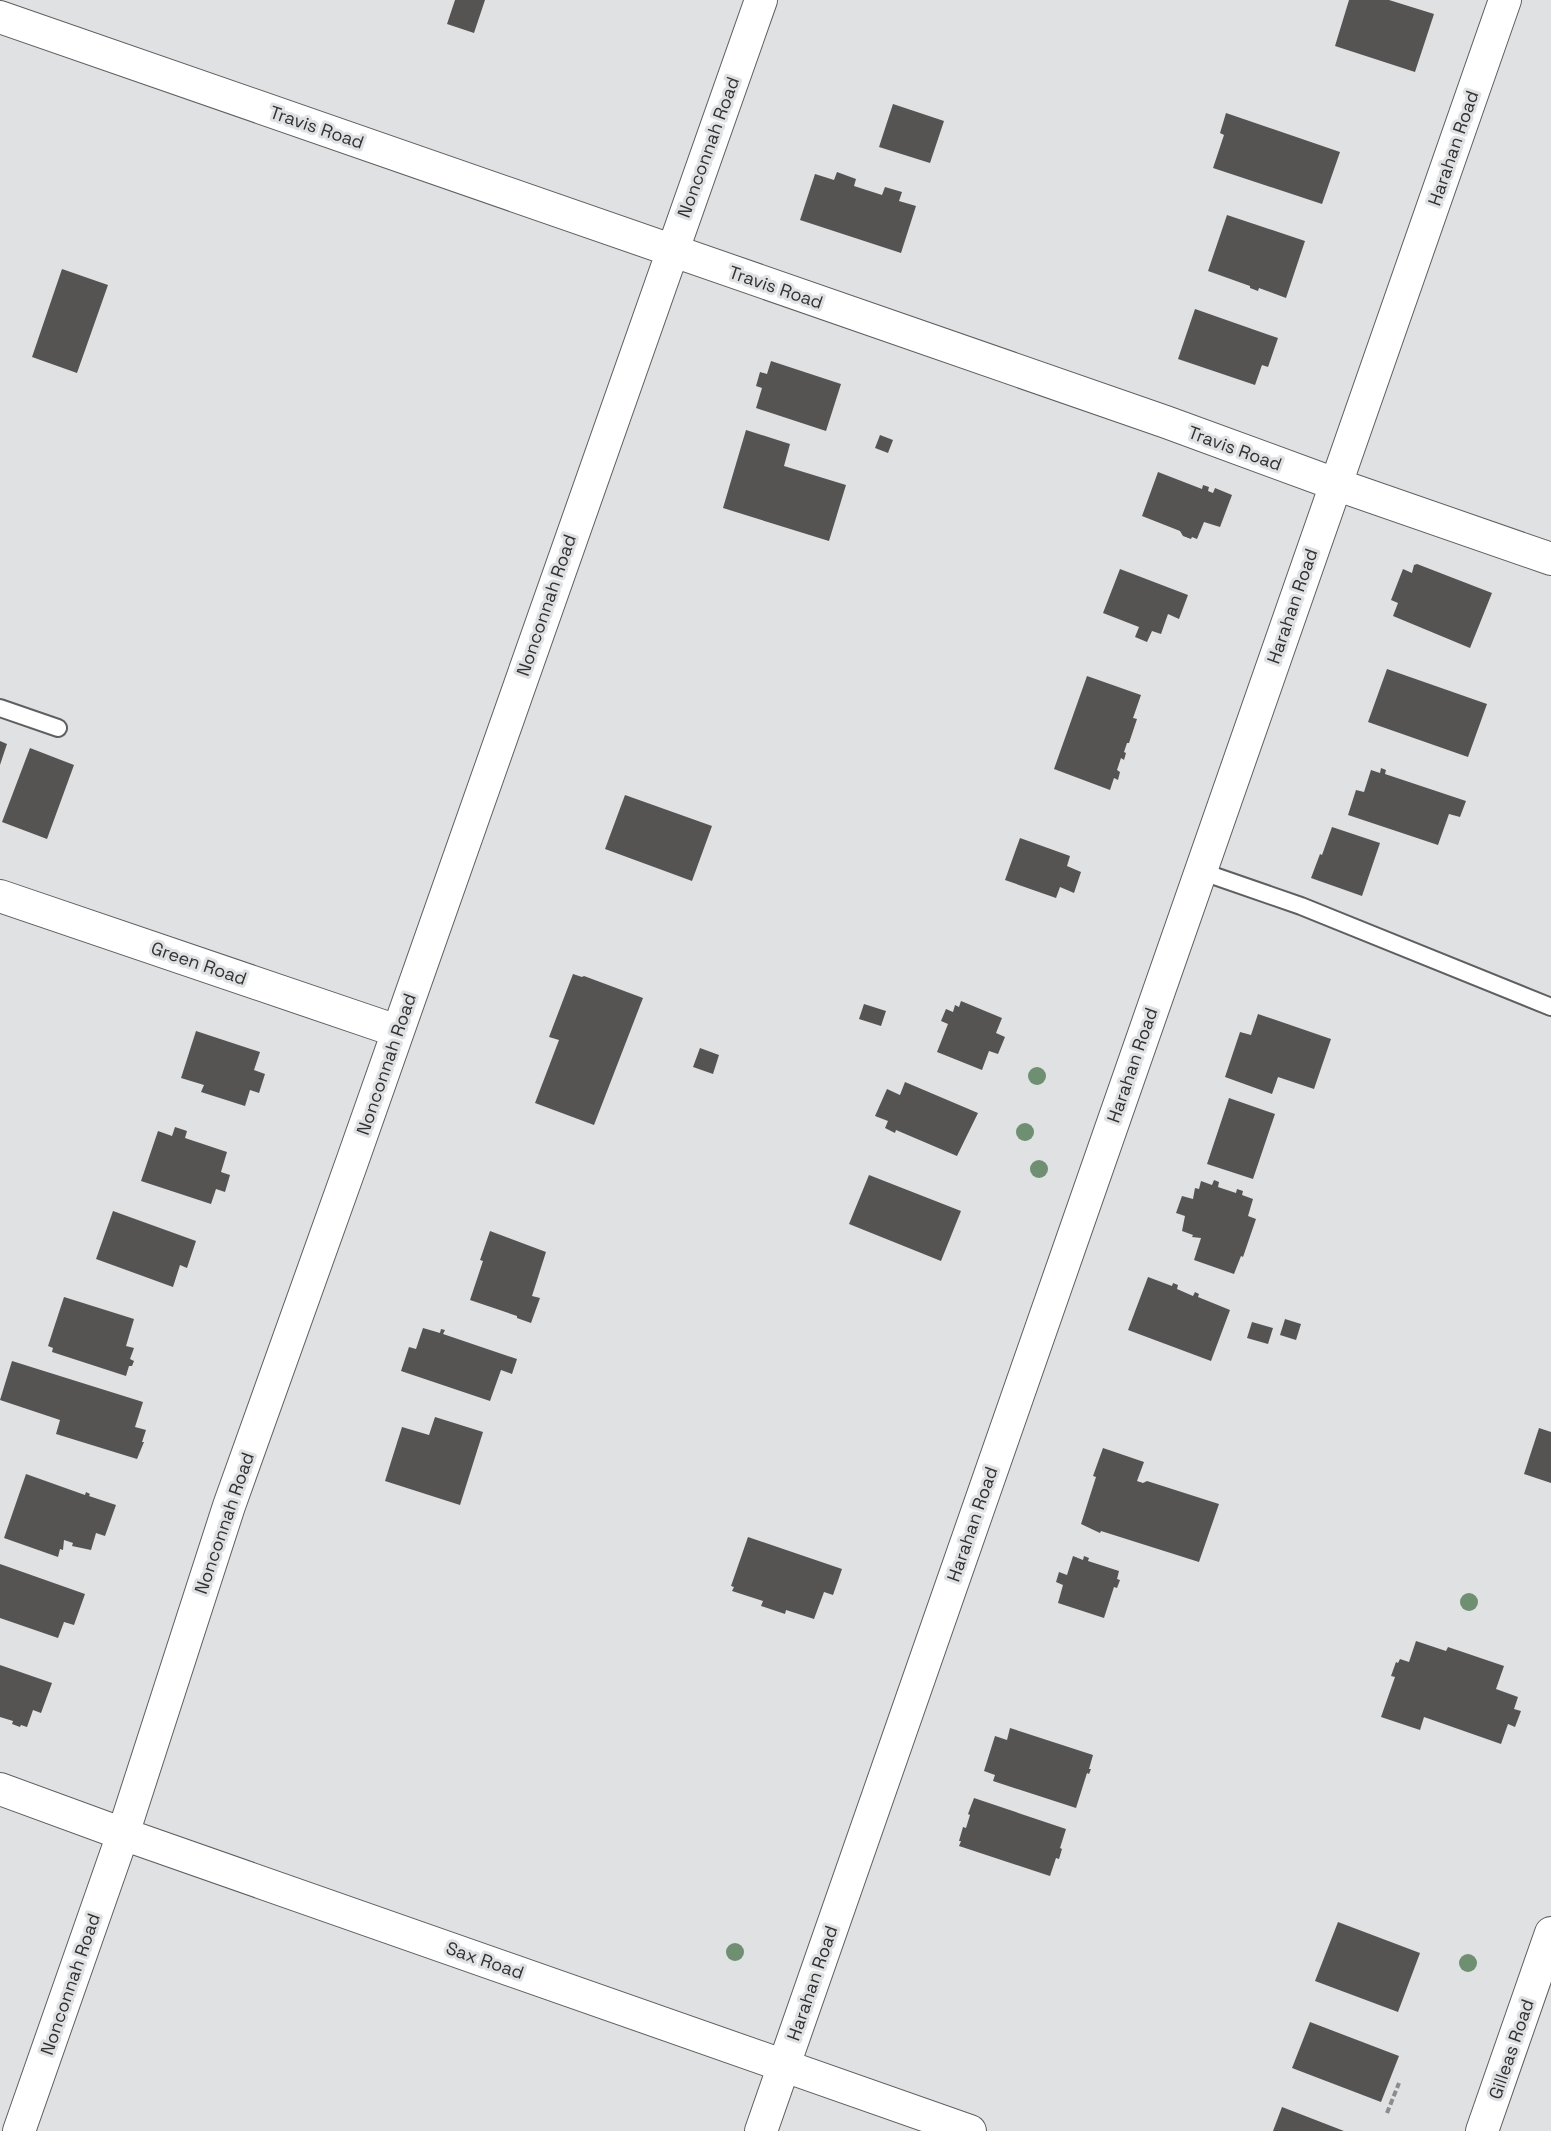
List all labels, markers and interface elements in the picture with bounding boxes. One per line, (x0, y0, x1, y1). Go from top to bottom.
street label: Nonconnah Road (672, 73, 744, 221)
street label: Harahan Road (1423, 87, 1483, 209)
street label: Travis Road (267, 100, 367, 154)
street label: Travis Road (726, 260, 826, 314)
street label: Travis Road (1185, 420, 1285, 476)
street label: Nonconnah Road (511, 531, 581, 679)
street label: Harahan Road (1262, 545, 1322, 667)
street label: Green Road (148, 936, 250, 990)
street label: Nonconnah Road (351, 990, 421, 1138)
street label: Harahan Road (1102, 1004, 1162, 1126)
street label: Nonconnah Road (189, 1449, 259, 1597)
street label: Harahan Road (942, 1463, 1002, 1585)
street label: Nonconnah Road (35, 1910, 105, 2058)
street label: Harahan Road (782, 1922, 842, 2044)
street label: Sax Road (443, 1936, 527, 1984)
street label: Gilleas Road (1483, 1996, 1539, 2102)

